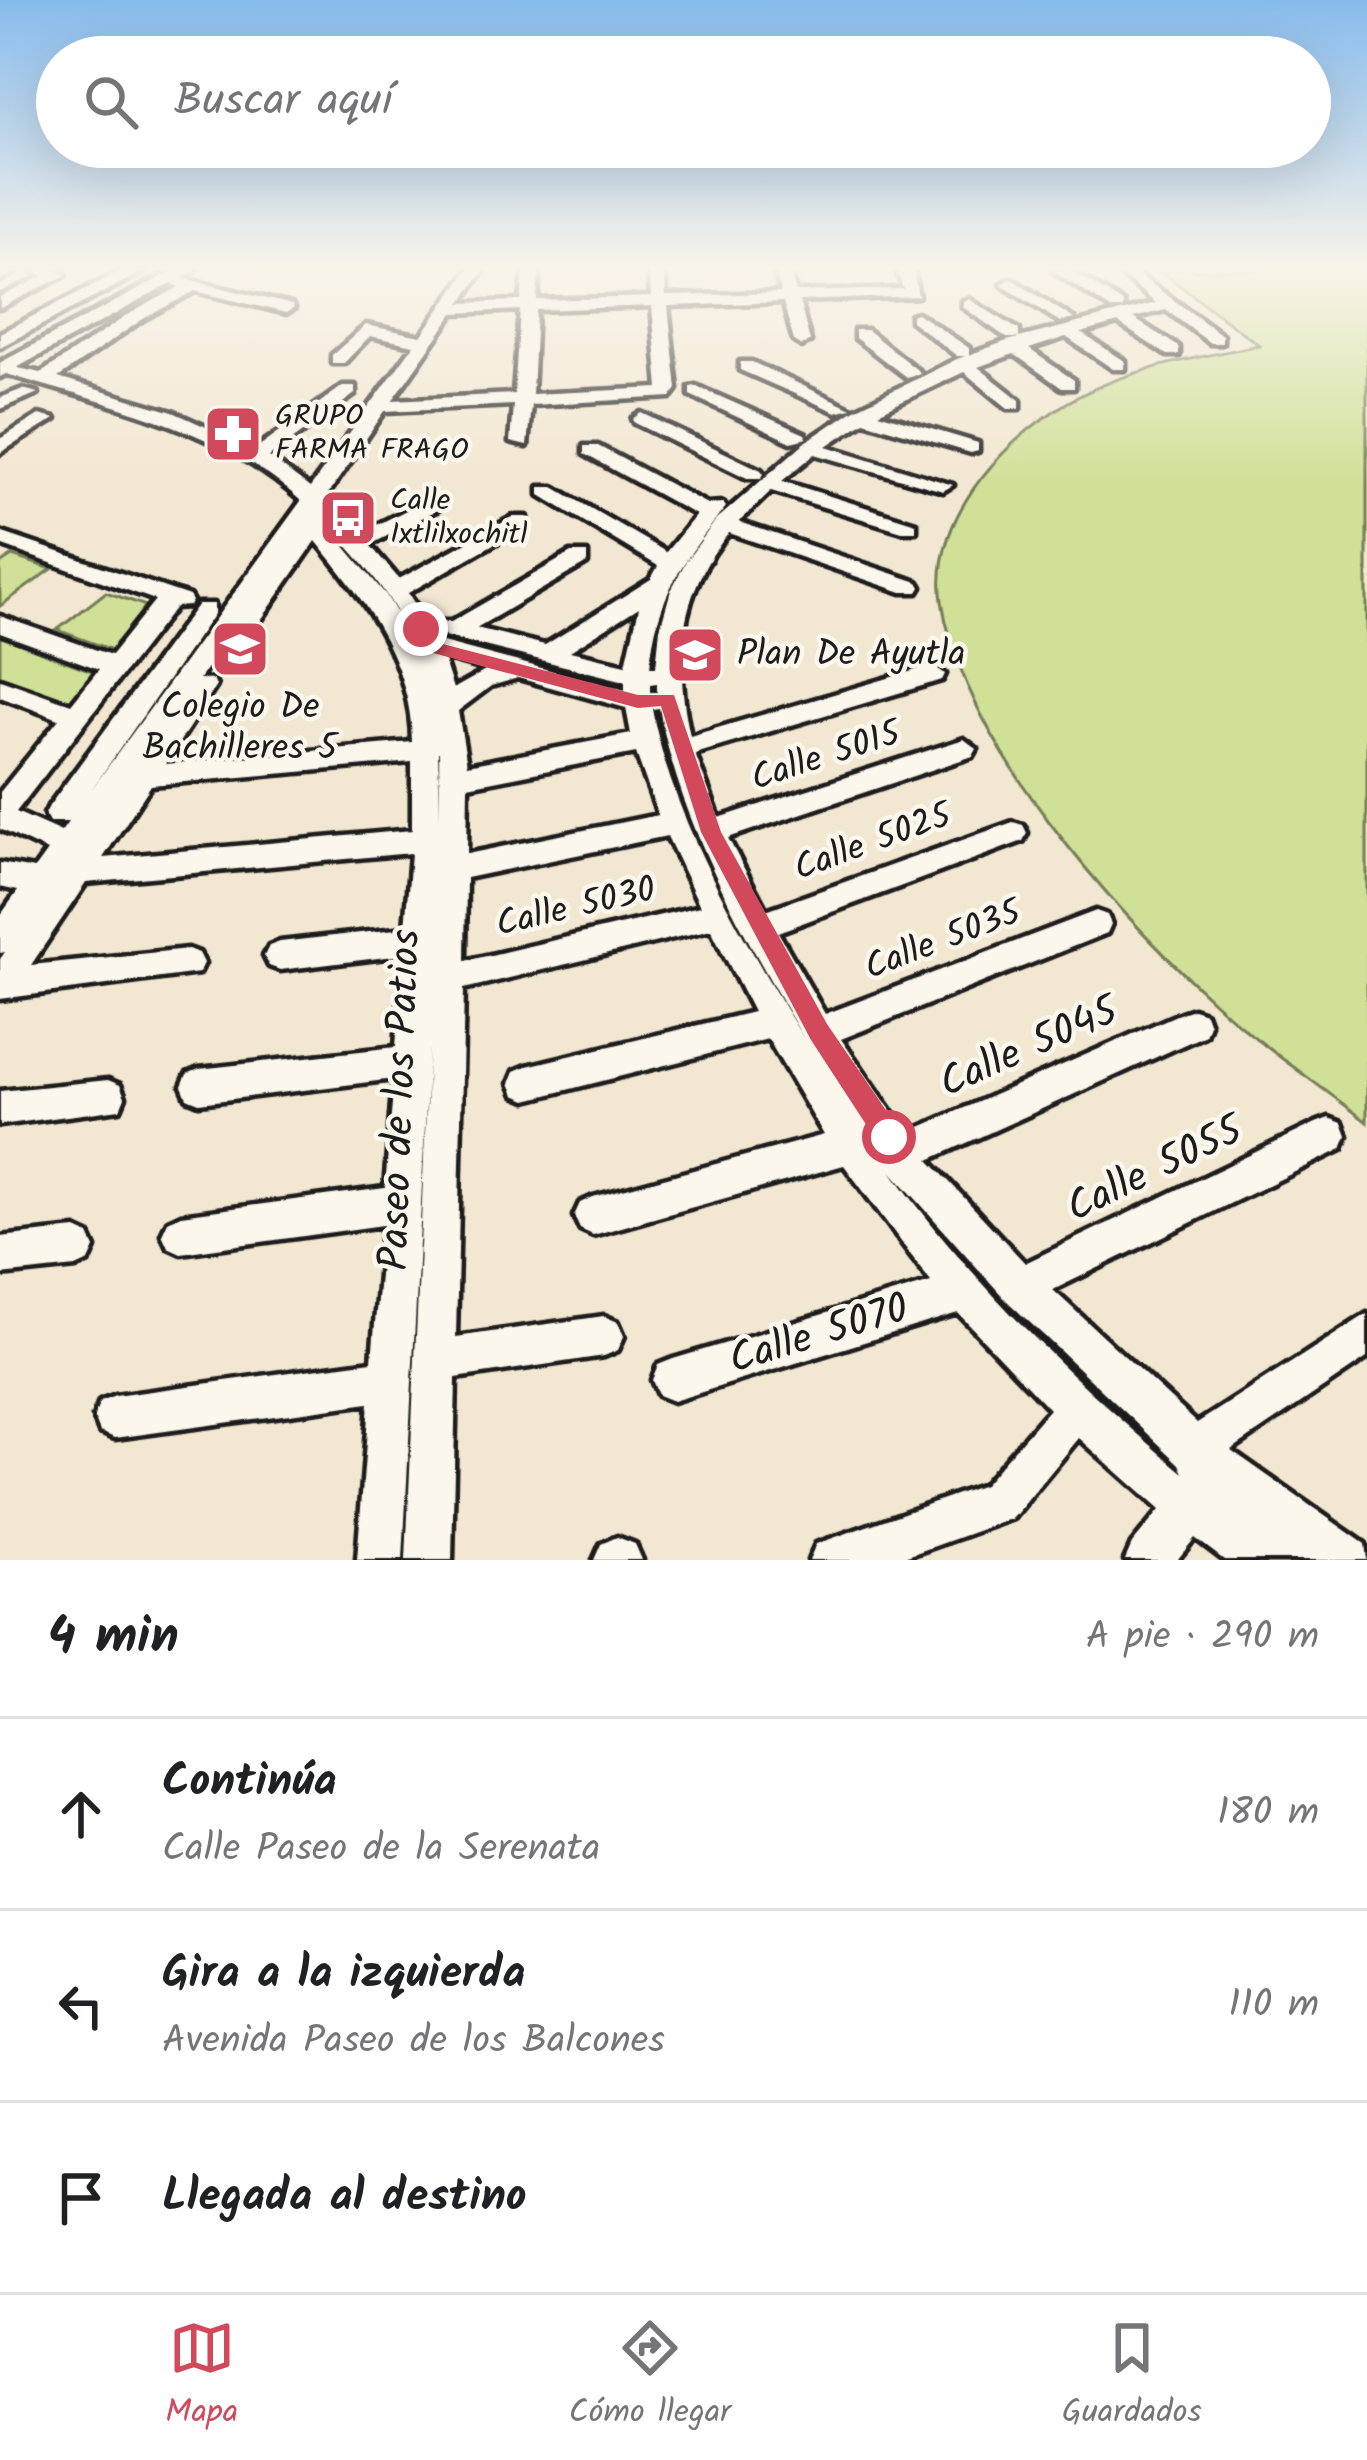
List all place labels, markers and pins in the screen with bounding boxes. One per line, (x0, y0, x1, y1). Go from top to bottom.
place label: GRUPO FARMA FRAGO (275, 393, 469, 475)
pharmacy icon: GRUPO FARMA FRAGO (202, 403, 264, 465)
place label: Calle Ixtlilxochitl (390, 477, 528, 559)
bus stop icon: Calle Ixtlilxochitl (317, 487, 379, 549)
school or university icon: Colegio De Bachilleres 5 (209, 618, 271, 680)
school or university icon: Plan De Ayutla (664, 624, 726, 686)
place label: Plan De Ayutla (737, 627, 965, 684)
place label: Colegio De Bachilleres 5 (143, 680, 340, 778)

